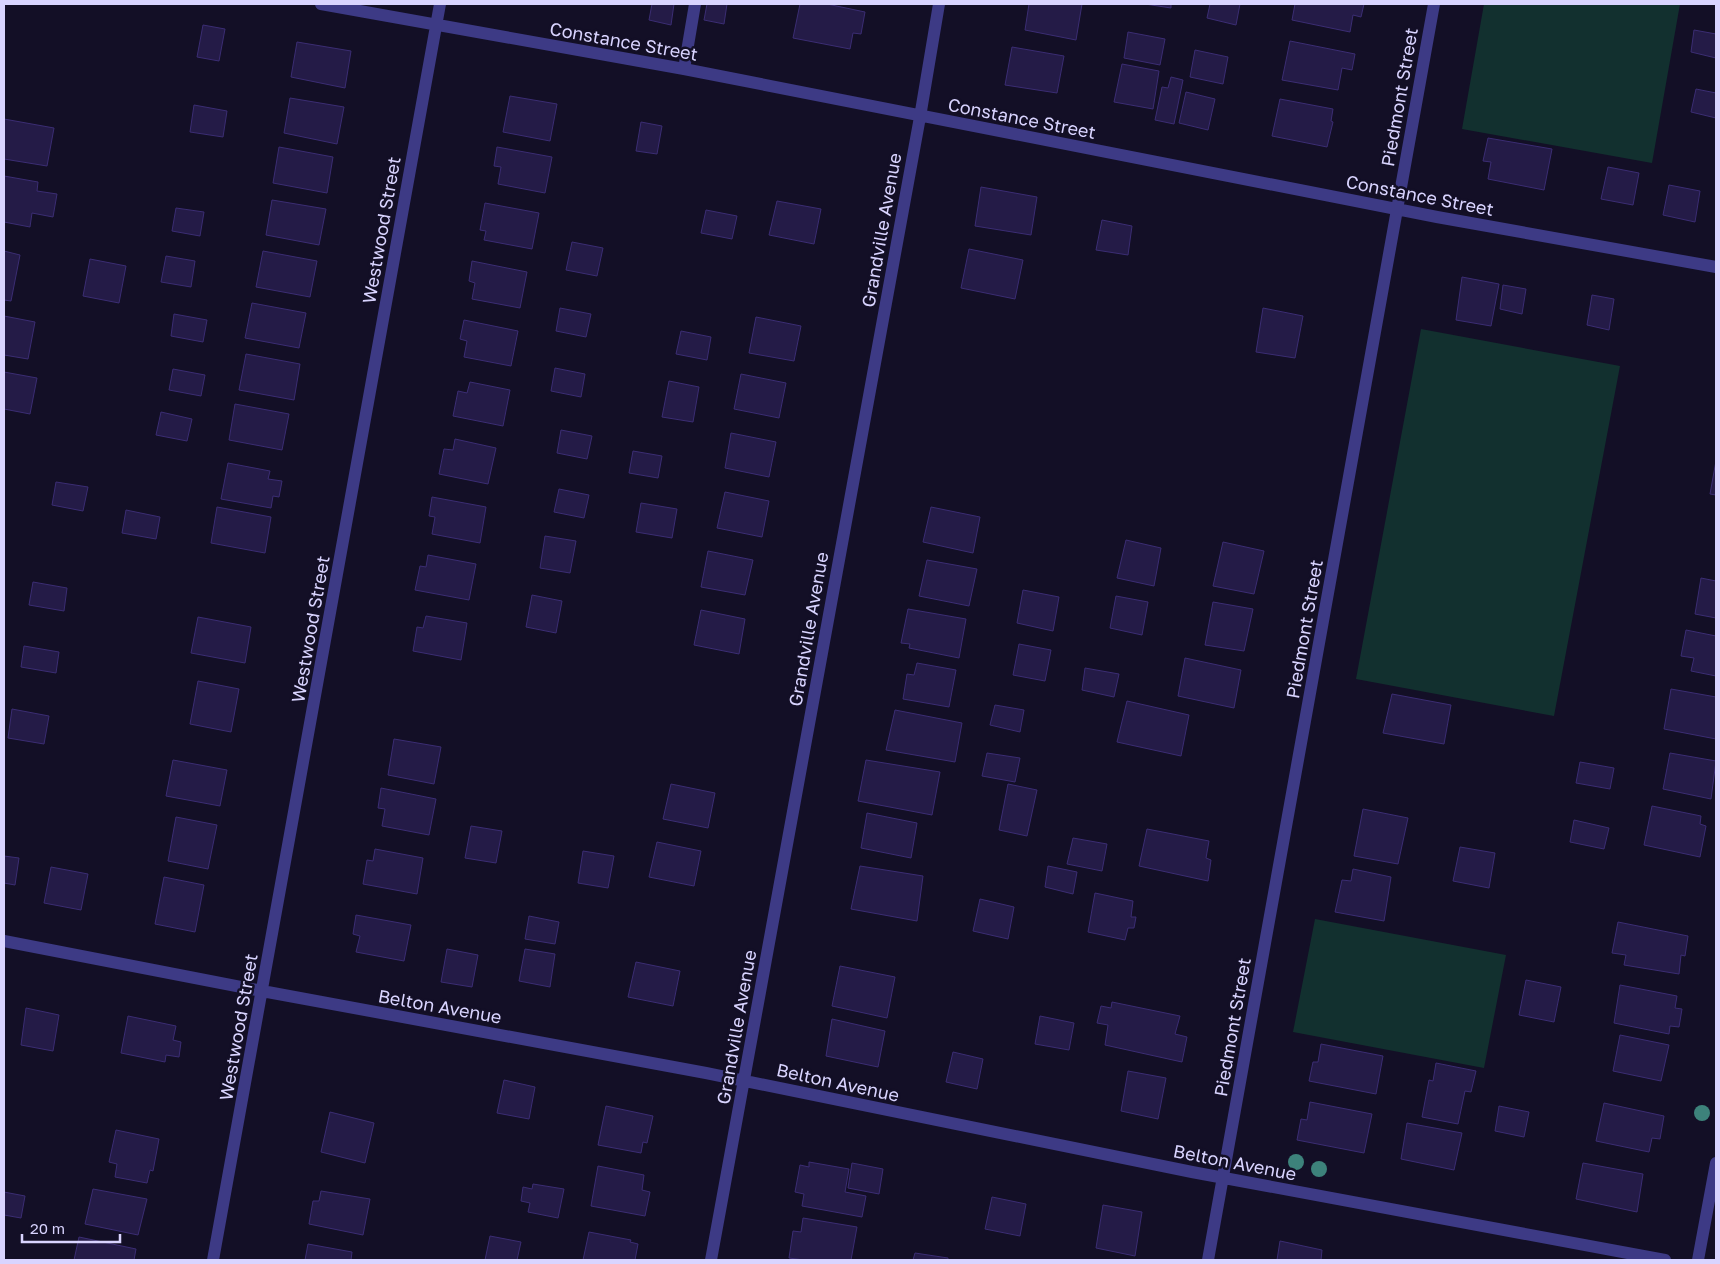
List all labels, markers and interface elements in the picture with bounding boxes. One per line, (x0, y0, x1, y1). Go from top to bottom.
street label: Constance Street (548, 17, 700, 65)
street label: Piedmont Street (1376, 26, 1422, 168)
street label: Constance Street (946, 93, 1098, 143)
street label: Grandville Avenue (857, 151, 905, 309)
street label: Westwood Street (357, 155, 405, 305)
street label: Constance Street (1344, 170, 1496, 220)
street label: Grandville Avenue (784, 550, 832, 708)
street label: Westwood Street (286, 554, 334, 704)
street label: Piedmont Street (1281, 558, 1327, 700)
street label: Grandville Avenue (712, 948, 760, 1106)
street label: Westwood Street (214, 952, 262, 1102)
street label: Piedmont Street (1209, 956, 1255, 1098)
street label: Belton Avenue (377, 984, 503, 1028)
street label: Belton Avenue (775, 1058, 901, 1106)
street label: Belton Avenue (1172, 1139, 1298, 1185)
scale bar (22, 1212, 120, 1244)
text: 20 m (30, 1219, 65, 1237)

